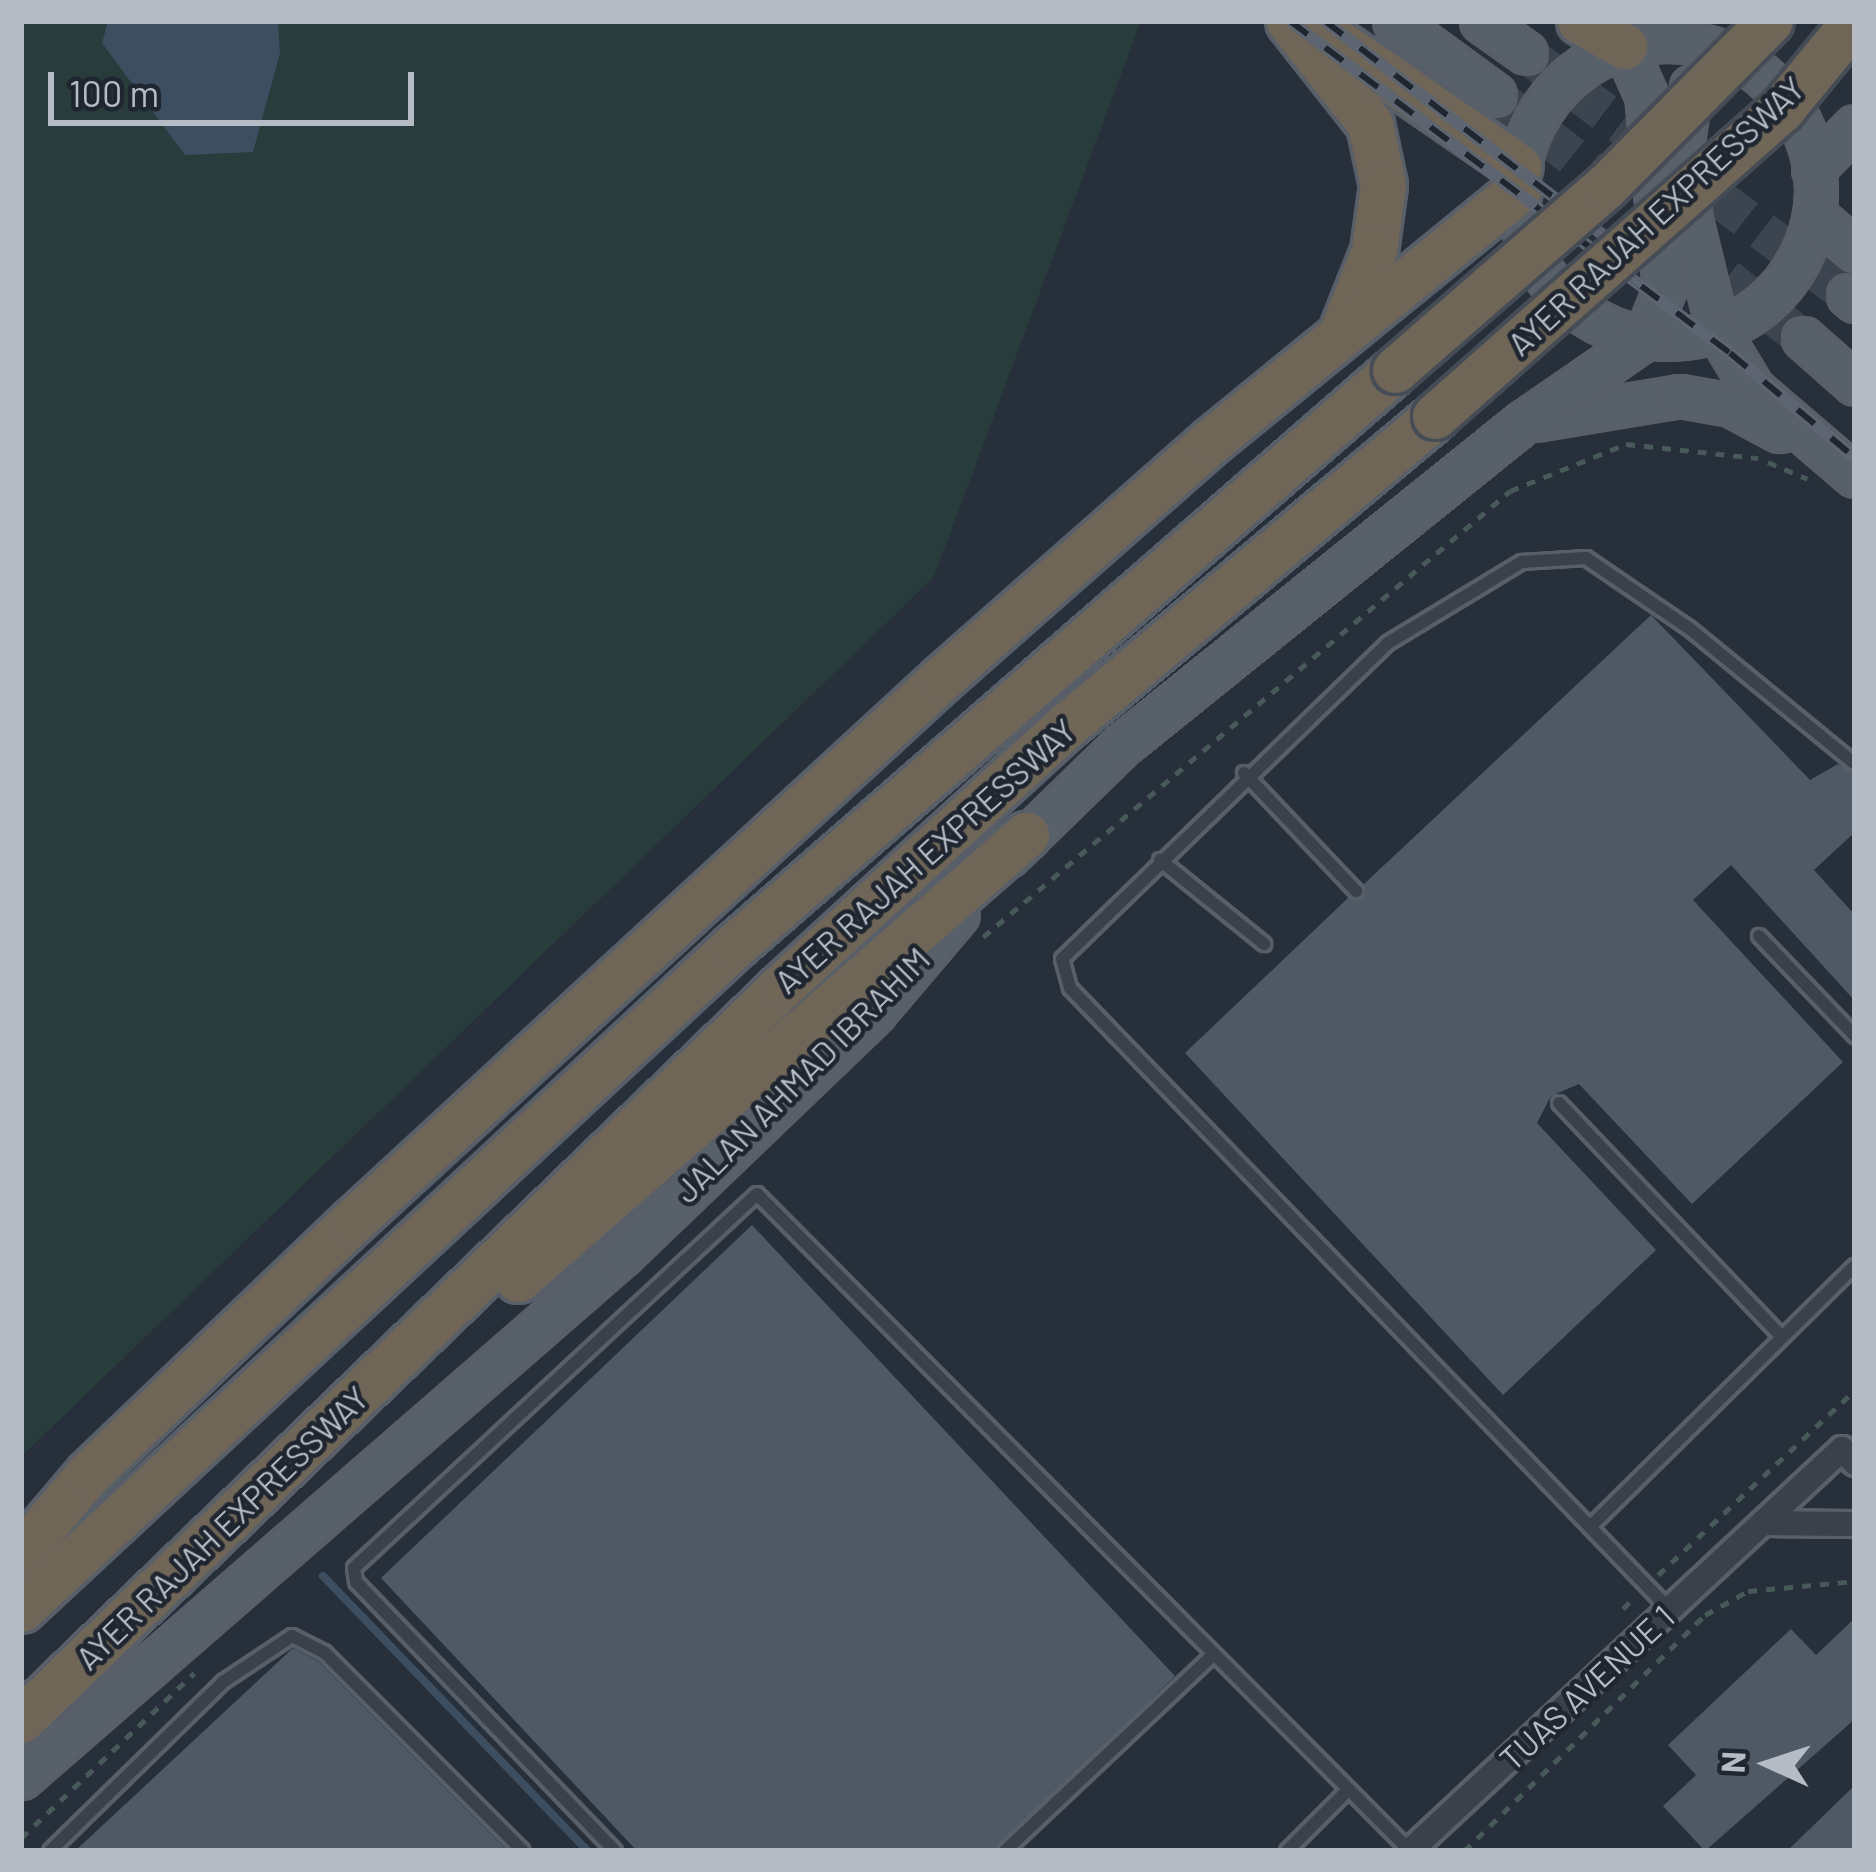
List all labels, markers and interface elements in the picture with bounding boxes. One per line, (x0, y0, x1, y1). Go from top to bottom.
scale bar (54, 48, 420, 122)
street label: AYER RAJAH EXPRESSWAY (1499, 68, 1813, 364)
text: 100 m (69, 71, 159, 114)
street label: AYER RAJAH EXPRESSWAY (766, 710, 1084, 1002)
street label: JALAN AHMAD IBRAHIM (666, 939, 938, 1211)
street label: AYER RAJAH EXPRESSWAY (68, 1378, 376, 1678)
street label: TUAS AVENUE 1 (1492, 1597, 1682, 1779)
north arrow (1708, 1704, 1828, 1824)
text: N (1712, 1750, 1753, 1774)

